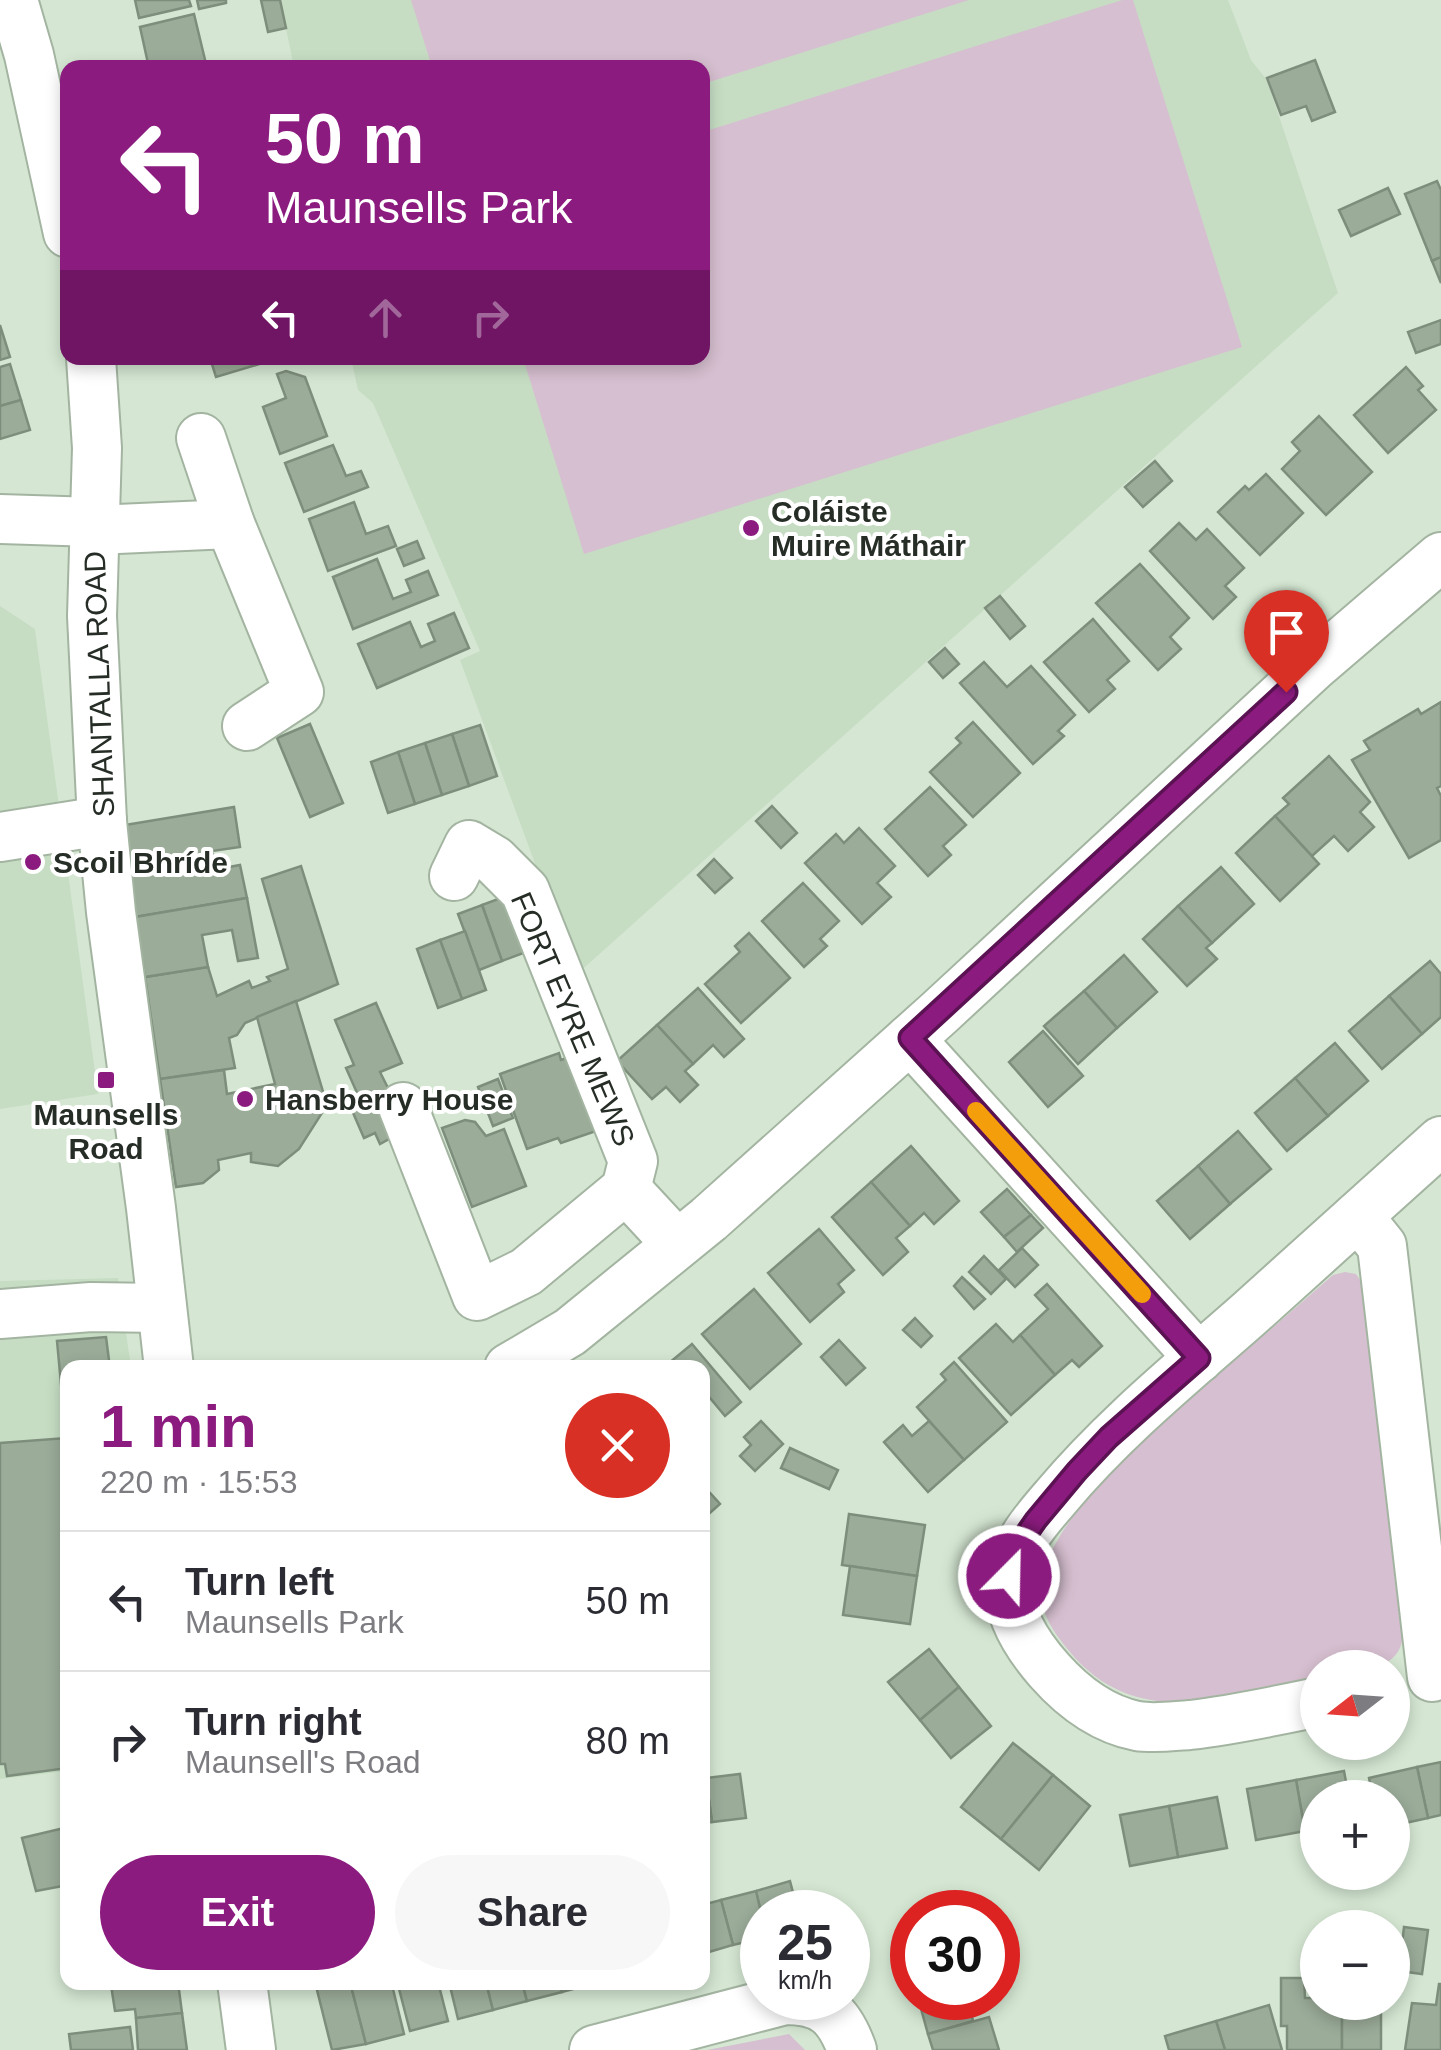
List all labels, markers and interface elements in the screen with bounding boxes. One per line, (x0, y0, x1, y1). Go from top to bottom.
icon: left (100, 100, 230, 230)
text: 50 m (265, 100, 425, 178)
text: Maunsells Park (265, 182, 573, 233)
icon: left (253, 290, 308, 345)
icon: ahead (358, 290, 413, 345)
icon: right (463, 290, 518, 345)
place label: Coláiste Muire Máthair (771, 495, 966, 562)
marker: Coláiste Muire Máthair (740, 517, 762, 539)
street label: SHANTALLA ROAD (78, 550, 120, 818)
pin (1244, 590, 1329, 693)
icon: arrive (1259, 605, 1314, 660)
place label: Scoil Bhríde (53, 846, 228, 879)
marker: Scoil Bhríde (22, 851, 44, 873)
street label: FORT EYRE MEWS (505, 887, 641, 1151)
marker: Maunsells Road (95, 1069, 117, 1091)
place label: Hansberry House (265, 1083, 513, 1116)
marker: Hansberry House (234, 1088, 256, 1110)
place label: Maunsells Road (33, 1098, 179, 1165)
text: 1 min (100, 1393, 257, 1460)
button: close (565, 1393, 670, 1498)
text: 220 m · 15:53 (100, 1464, 297, 1500)
position arrow (957, 1524, 1061, 1628)
text: Turn left (185, 1561, 334, 1603)
icon: left (100, 1574, 155, 1629)
text: 50 m (586, 1580, 670, 1622)
text: Maunsells Park (185, 1604, 404, 1640)
north arrow (1300, 1650, 1410, 1760)
map controls (1300, 1650, 1410, 2020)
text: Turn right (185, 1701, 362, 1743)
icon: right (100, 1714, 155, 1769)
text: 80 m (586, 1720, 670, 1762)
text: Maunsell's Road (185, 1744, 421, 1780)
button: + (1300, 1780, 1410, 1890)
button: Exit (100, 1855, 375, 1970)
button: Share (395, 1855, 670, 1970)
speed limit sign: 30 (890, 1890, 1020, 2020)
button: − (1300, 1910, 1410, 2020)
text: 25 (777, 1915, 833, 1971)
text: km/h (778, 1966, 832, 1994)

